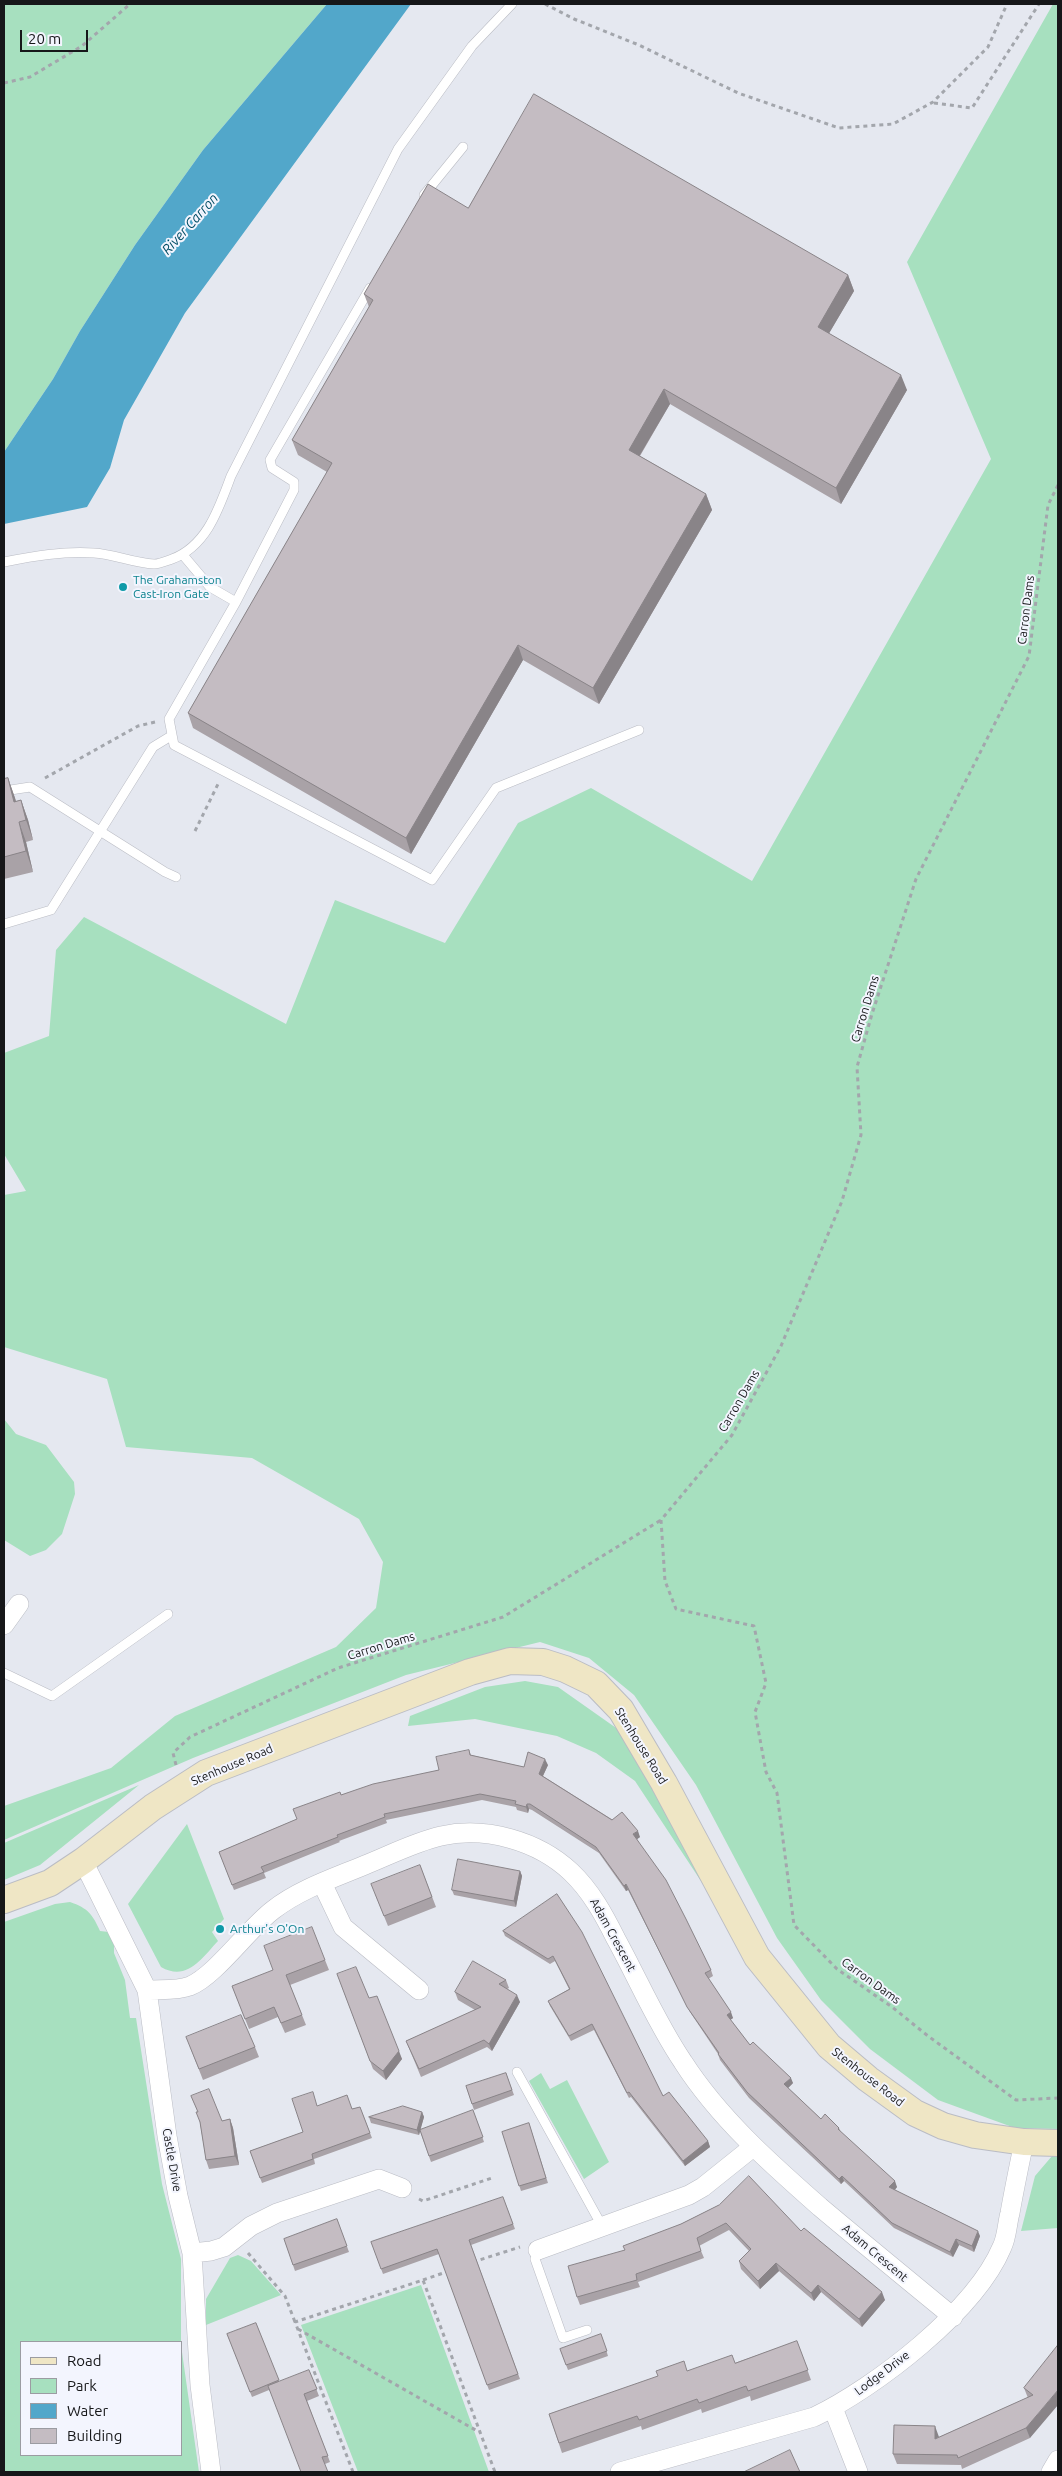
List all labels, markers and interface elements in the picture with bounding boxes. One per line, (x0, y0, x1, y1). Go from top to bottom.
scale bar (22, 20, 90, 52)
text: 20 m (28, 30, 61, 47)
water label: River Carron (158, 190, 222, 258)
place label: The Grahamston Cast-Iron Gate (133, 573, 222, 601)
street label: Carron Dams (1015, 575, 1037, 645)
marker: The Grahamston Cast-Iron Gate (117, 581, 129, 593)
street label: Carron Dams (848, 974, 882, 1044)
street label: Carron Dams (715, 1367, 763, 1435)
street label: Carron Dams (346, 1629, 416, 1663)
street label: Stenhouse Road (612, 1705, 670, 1787)
street label: Stenhouse Road (189, 1741, 275, 1789)
street label: Adam Crescent (587, 1896, 639, 1974)
place label: Arthur's O'On (230, 1922, 304, 1936)
marker: Arthur's O'On (214, 1923, 226, 1935)
street label: Carron Dams (839, 1955, 903, 2007)
street label: Stenhouse Road (829, 2044, 907, 2110)
street label: Castle Drive (159, 2127, 185, 2193)
street label: Adam Crescent (839, 2221, 911, 2285)
legend (20, 2341, 182, 2456)
street label: Lodge Drive (852, 2348, 912, 2398)
text: Road (67, 2352, 102, 2369)
text: Park (67, 2377, 97, 2394)
text: Water (67, 2402, 108, 2419)
text: Building (67, 2427, 122, 2444)

